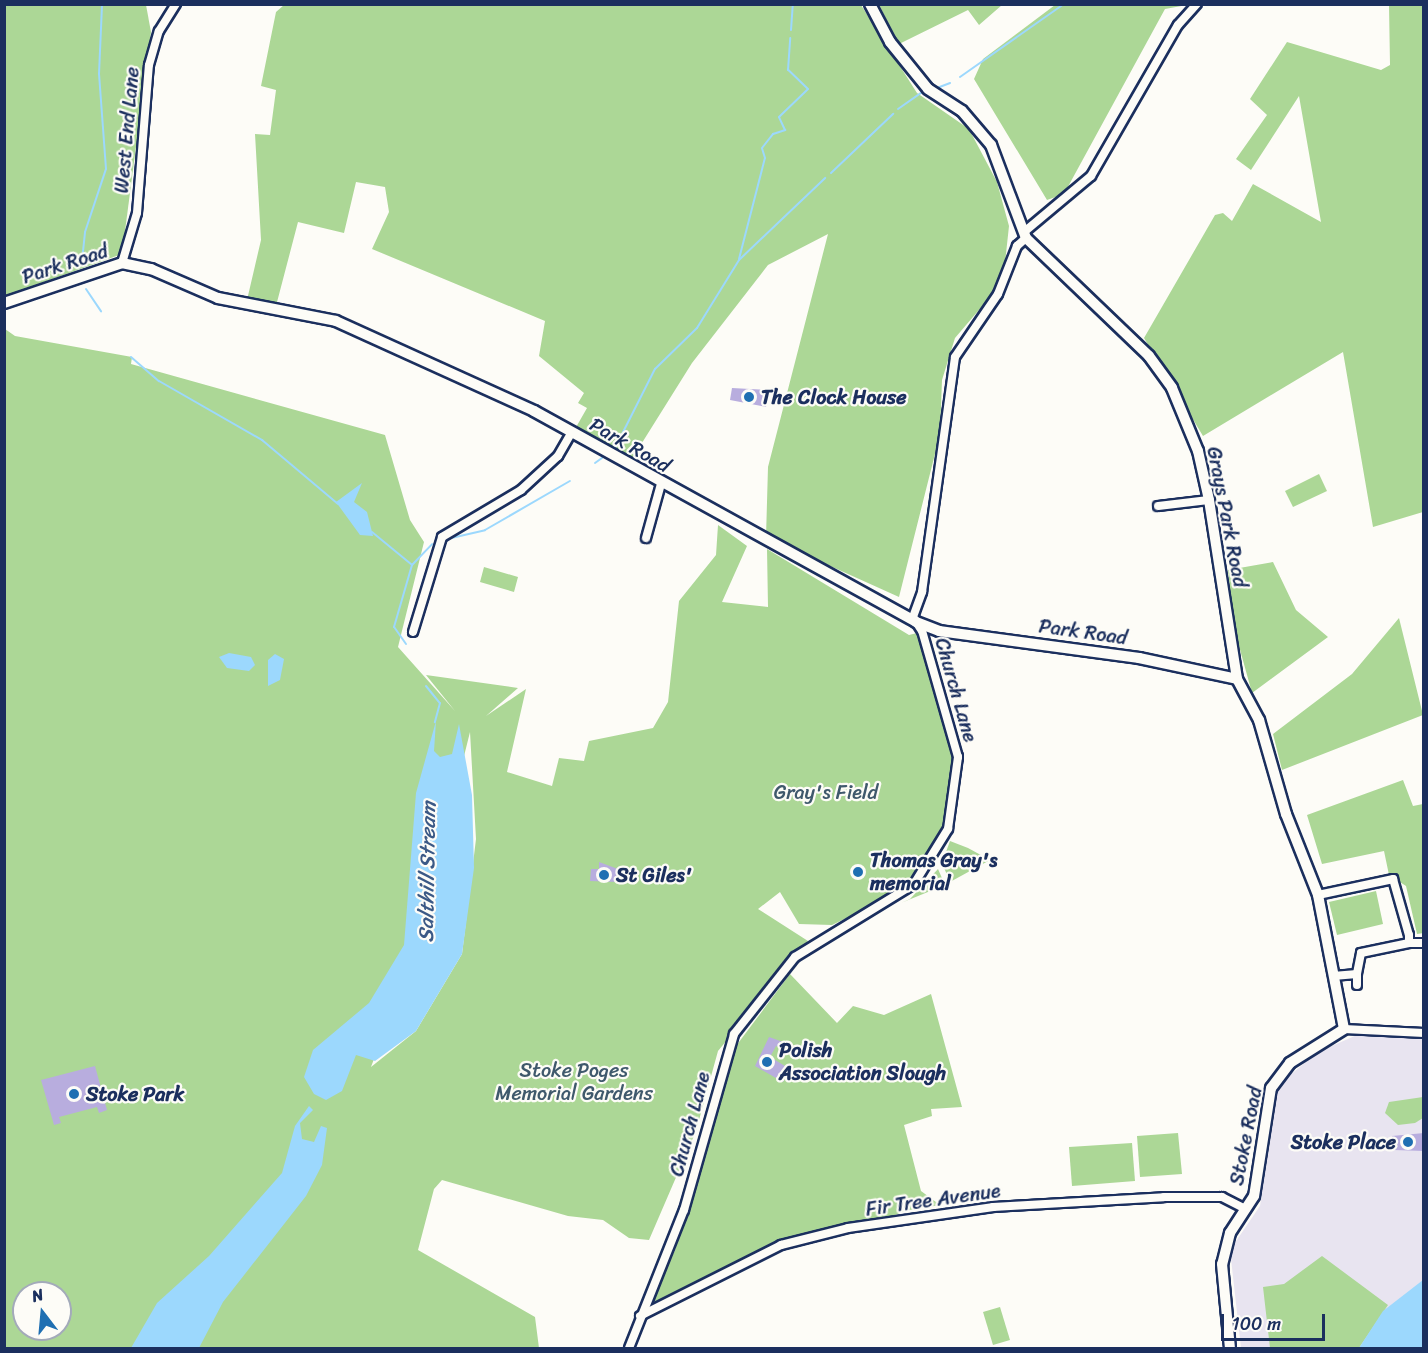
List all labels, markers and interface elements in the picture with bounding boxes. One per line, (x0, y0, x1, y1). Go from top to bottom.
street label: West End Lane (110, 66, 144, 194)
street label: Park Road (19, 239, 111, 289)
place label: The Clock House (761, 385, 906, 409)
marker: The Clock House (742, 390, 756, 404)
street label: Park Road (585, 412, 675, 478)
street label: Grays Park Road (1202, 444, 1252, 590)
street label: Park Road (1037, 614, 1129, 650)
street label: Church Lane (930, 635, 982, 745)
park label: Gray's Field (774, 780, 878, 804)
water label: Salthill Stream (413, 801, 441, 943)
place label: Thomas Gray's memorial (870, 849, 997, 896)
place label: St Giles' (616, 863, 693, 887)
marker: Thomas Gray's memorial (851, 865, 865, 879)
marker: St Giles' (597, 868, 611, 882)
place label: Polish Association Slough (779, 1038, 946, 1085)
marker: Polish Association Slough (760, 1055, 774, 1069)
park label: Stoke Poges Memorial Gardens (495, 1058, 653, 1105)
street label: Church Lane (664, 1069, 716, 1179)
place label: Stoke Park (86, 1082, 185, 1106)
street label: Stoke Road (1225, 1084, 1267, 1188)
marker: Stoke Park (67, 1087, 81, 1101)
place label: Stoke Place (1290, 1130, 1396, 1154)
marker: Stoke Place (1401, 1135, 1415, 1149)
street label: Fir Tree Avenue (864, 1179, 1002, 1221)
text: N (28, 1280, 47, 1311)
north arrow (12, 1281, 72, 1341)
scale bar (1224, 1302, 1328, 1340)
text: 100 m (1232, 1308, 1281, 1340)

